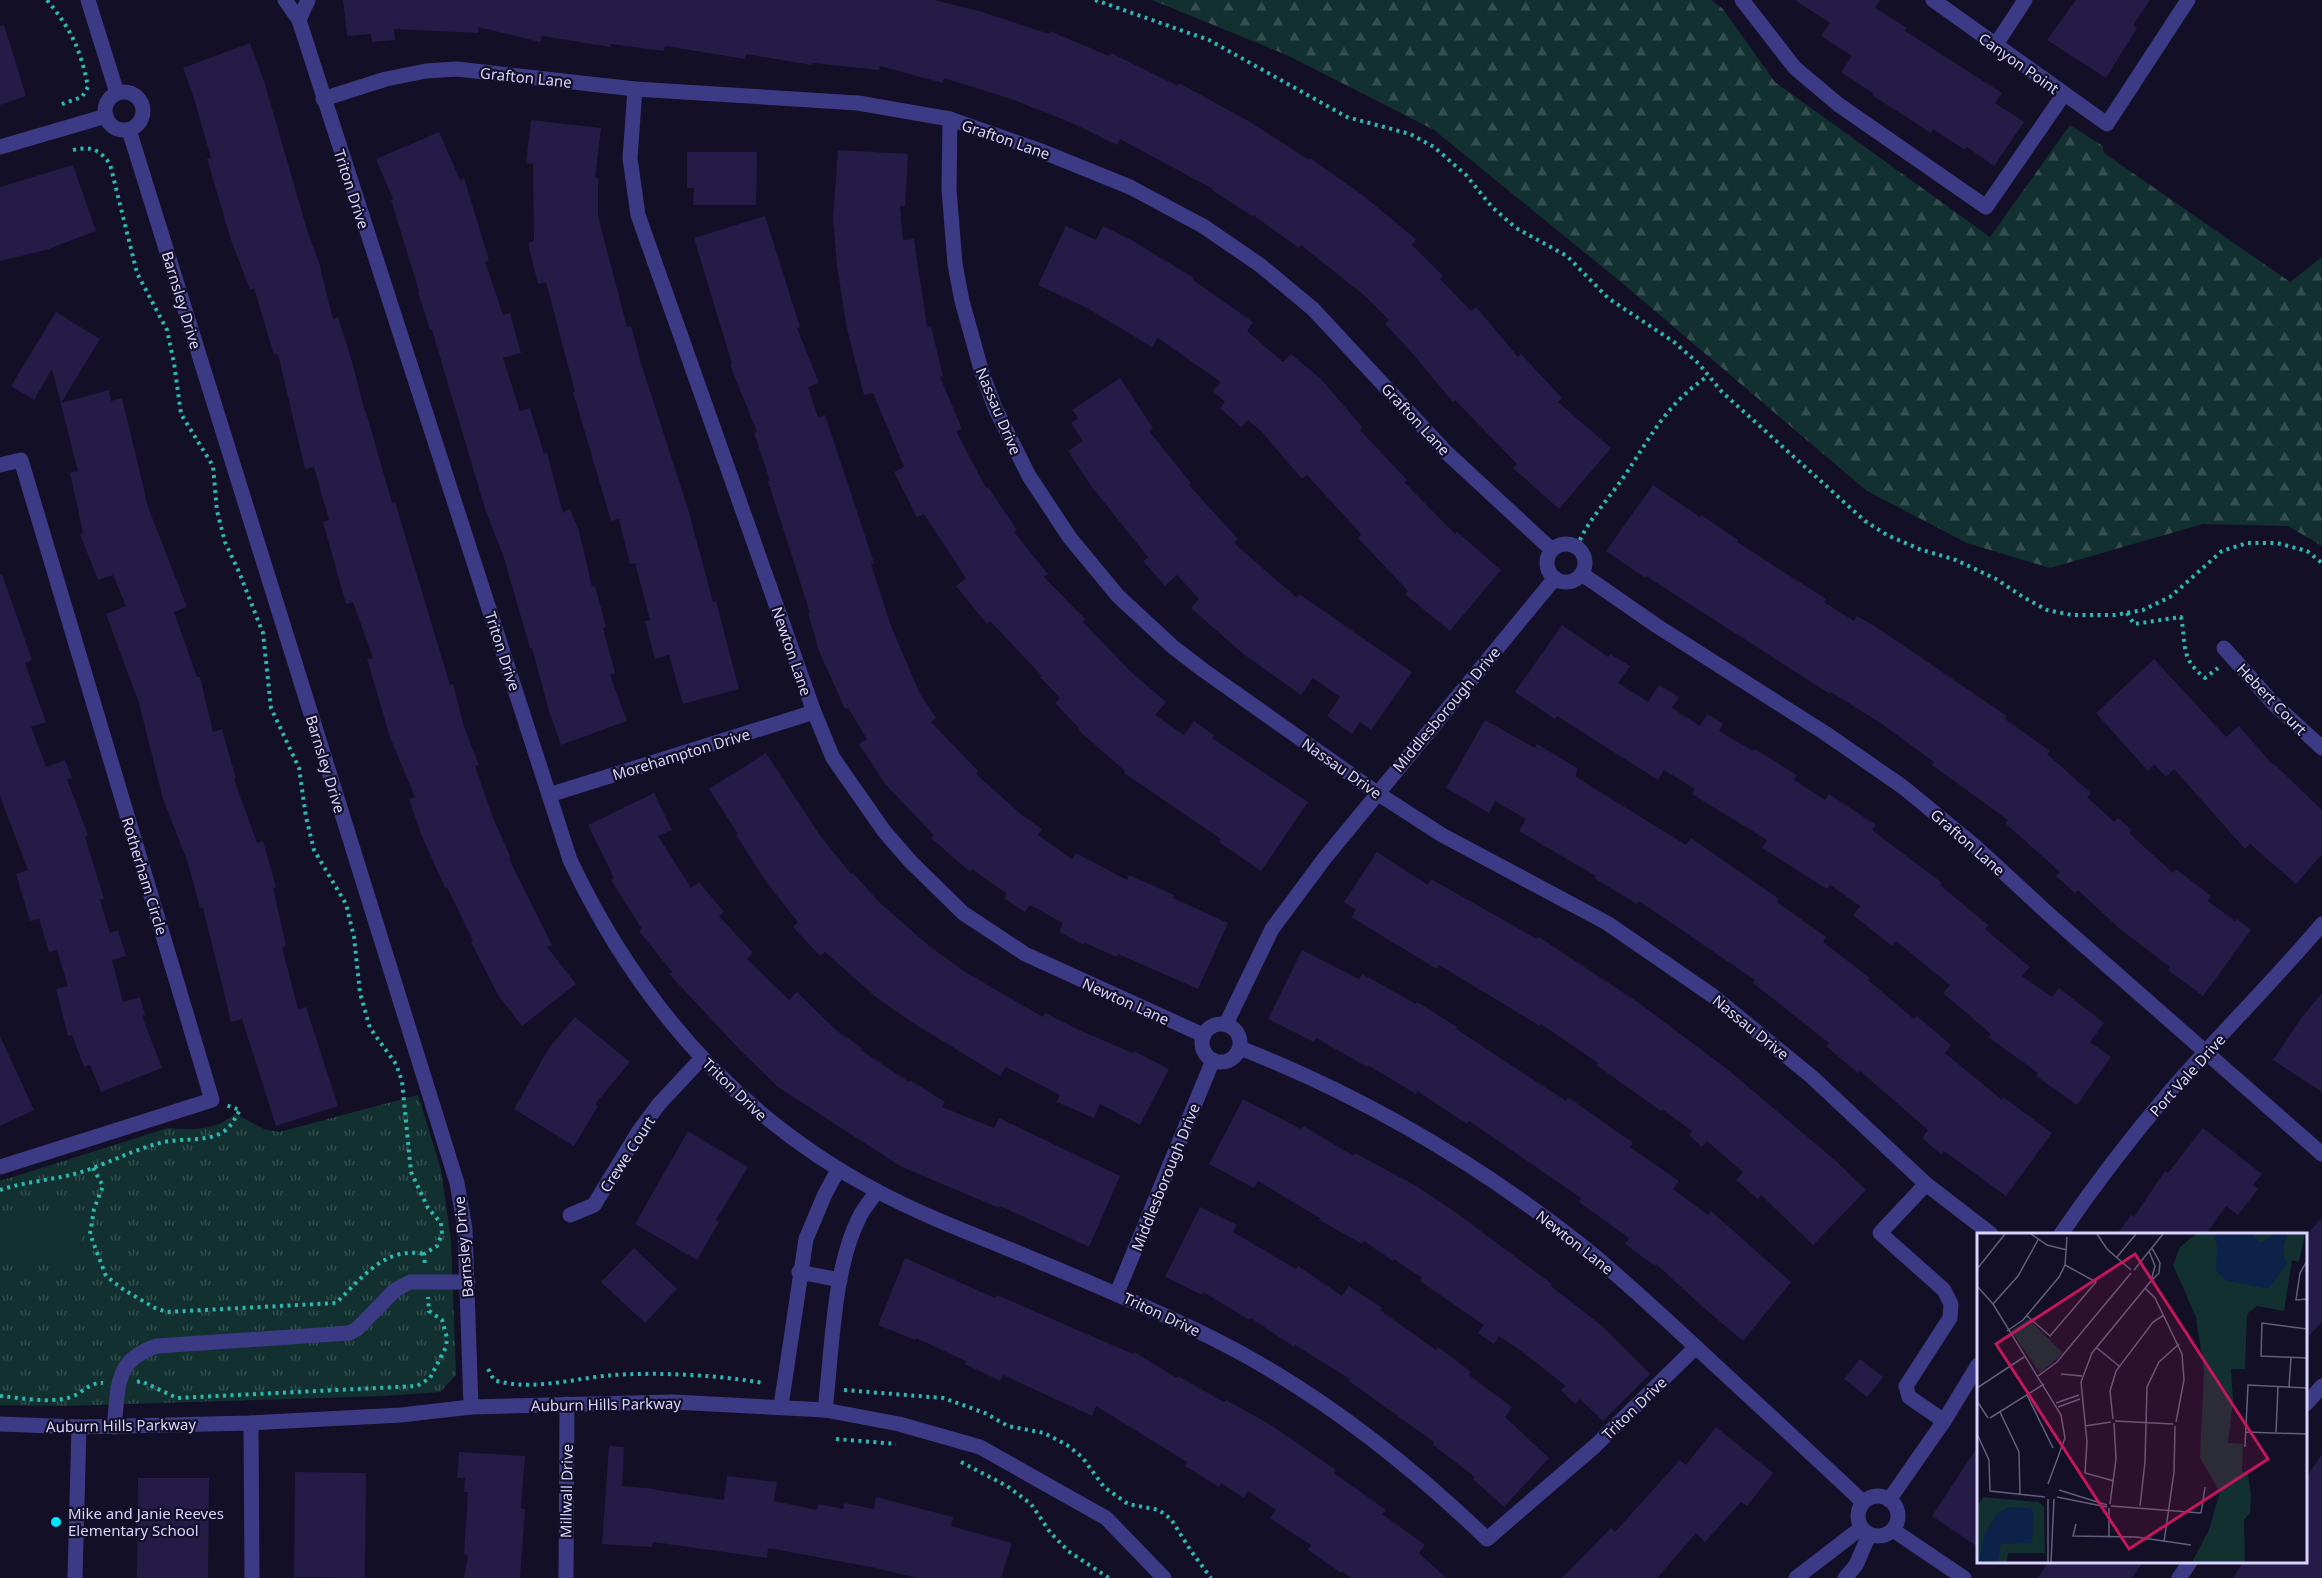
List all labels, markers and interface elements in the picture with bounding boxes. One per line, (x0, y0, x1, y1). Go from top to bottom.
street label: Canyon Point (1975, 28, 2064, 98)
street label: Grafton Lane (479, 62, 573, 92)
street label: Grafton Lane (959, 115, 1053, 163)
street label: Triton Drive (330, 147, 374, 231)
street label: Barnsley Drive (158, 249, 206, 351)
street label: Nassau Drive (972, 364, 1026, 458)
street label: Grafton Lane (1377, 379, 1455, 459)
street label: Newton Lane (767, 604, 817, 698)
street label: Triton Drive (481, 609, 525, 693)
street label: Middlesborough Drive (1388, 642, 1504, 776)
street label: Hebert Court (2233, 659, 2312, 740)
street label: Barnsley Drive (302, 713, 350, 815)
street label: Morehampton Drive (610, 724, 752, 784)
street label: Nassau Drive (1298, 733, 1386, 803)
street label: Grafton Lane (1927, 804, 2009, 880)
street label: Rotherham Circle (118, 815, 172, 937)
street label: Newton Lane (1079, 973, 1173, 1029)
street label: Nassau Drive (1709, 990, 1793, 1064)
street label: Port Vale Drive (2145, 1030, 2229, 1120)
street label: Triton Drive (698, 1053, 772, 1125)
street label: Middlesborough Drive (1126, 1100, 1204, 1254)
street label: Crewe Court (595, 1112, 659, 1196)
street label: Barnsley Drive (449, 1196, 477, 1298)
street label: Newton Lane (1532, 1205, 1618, 1279)
inset map (1977, 1233, 2307, 1563)
street label: Triton Drive (1120, 1288, 1204, 1340)
street label: Triton Drive (1597, 1372, 1671, 1444)
street label: Auburn Hills Parkway (531, 1393, 682, 1415)
street label: Auburn Hills Parkway (46, 1414, 197, 1436)
street label: Millwall Drive (555, 1444, 577, 1538)
place label: Mike and Janie Reeves Elementary School (68, 1503, 224, 1540)
marker: Mike and Janie Reeves Elementary School (49, 1515, 63, 1529)

